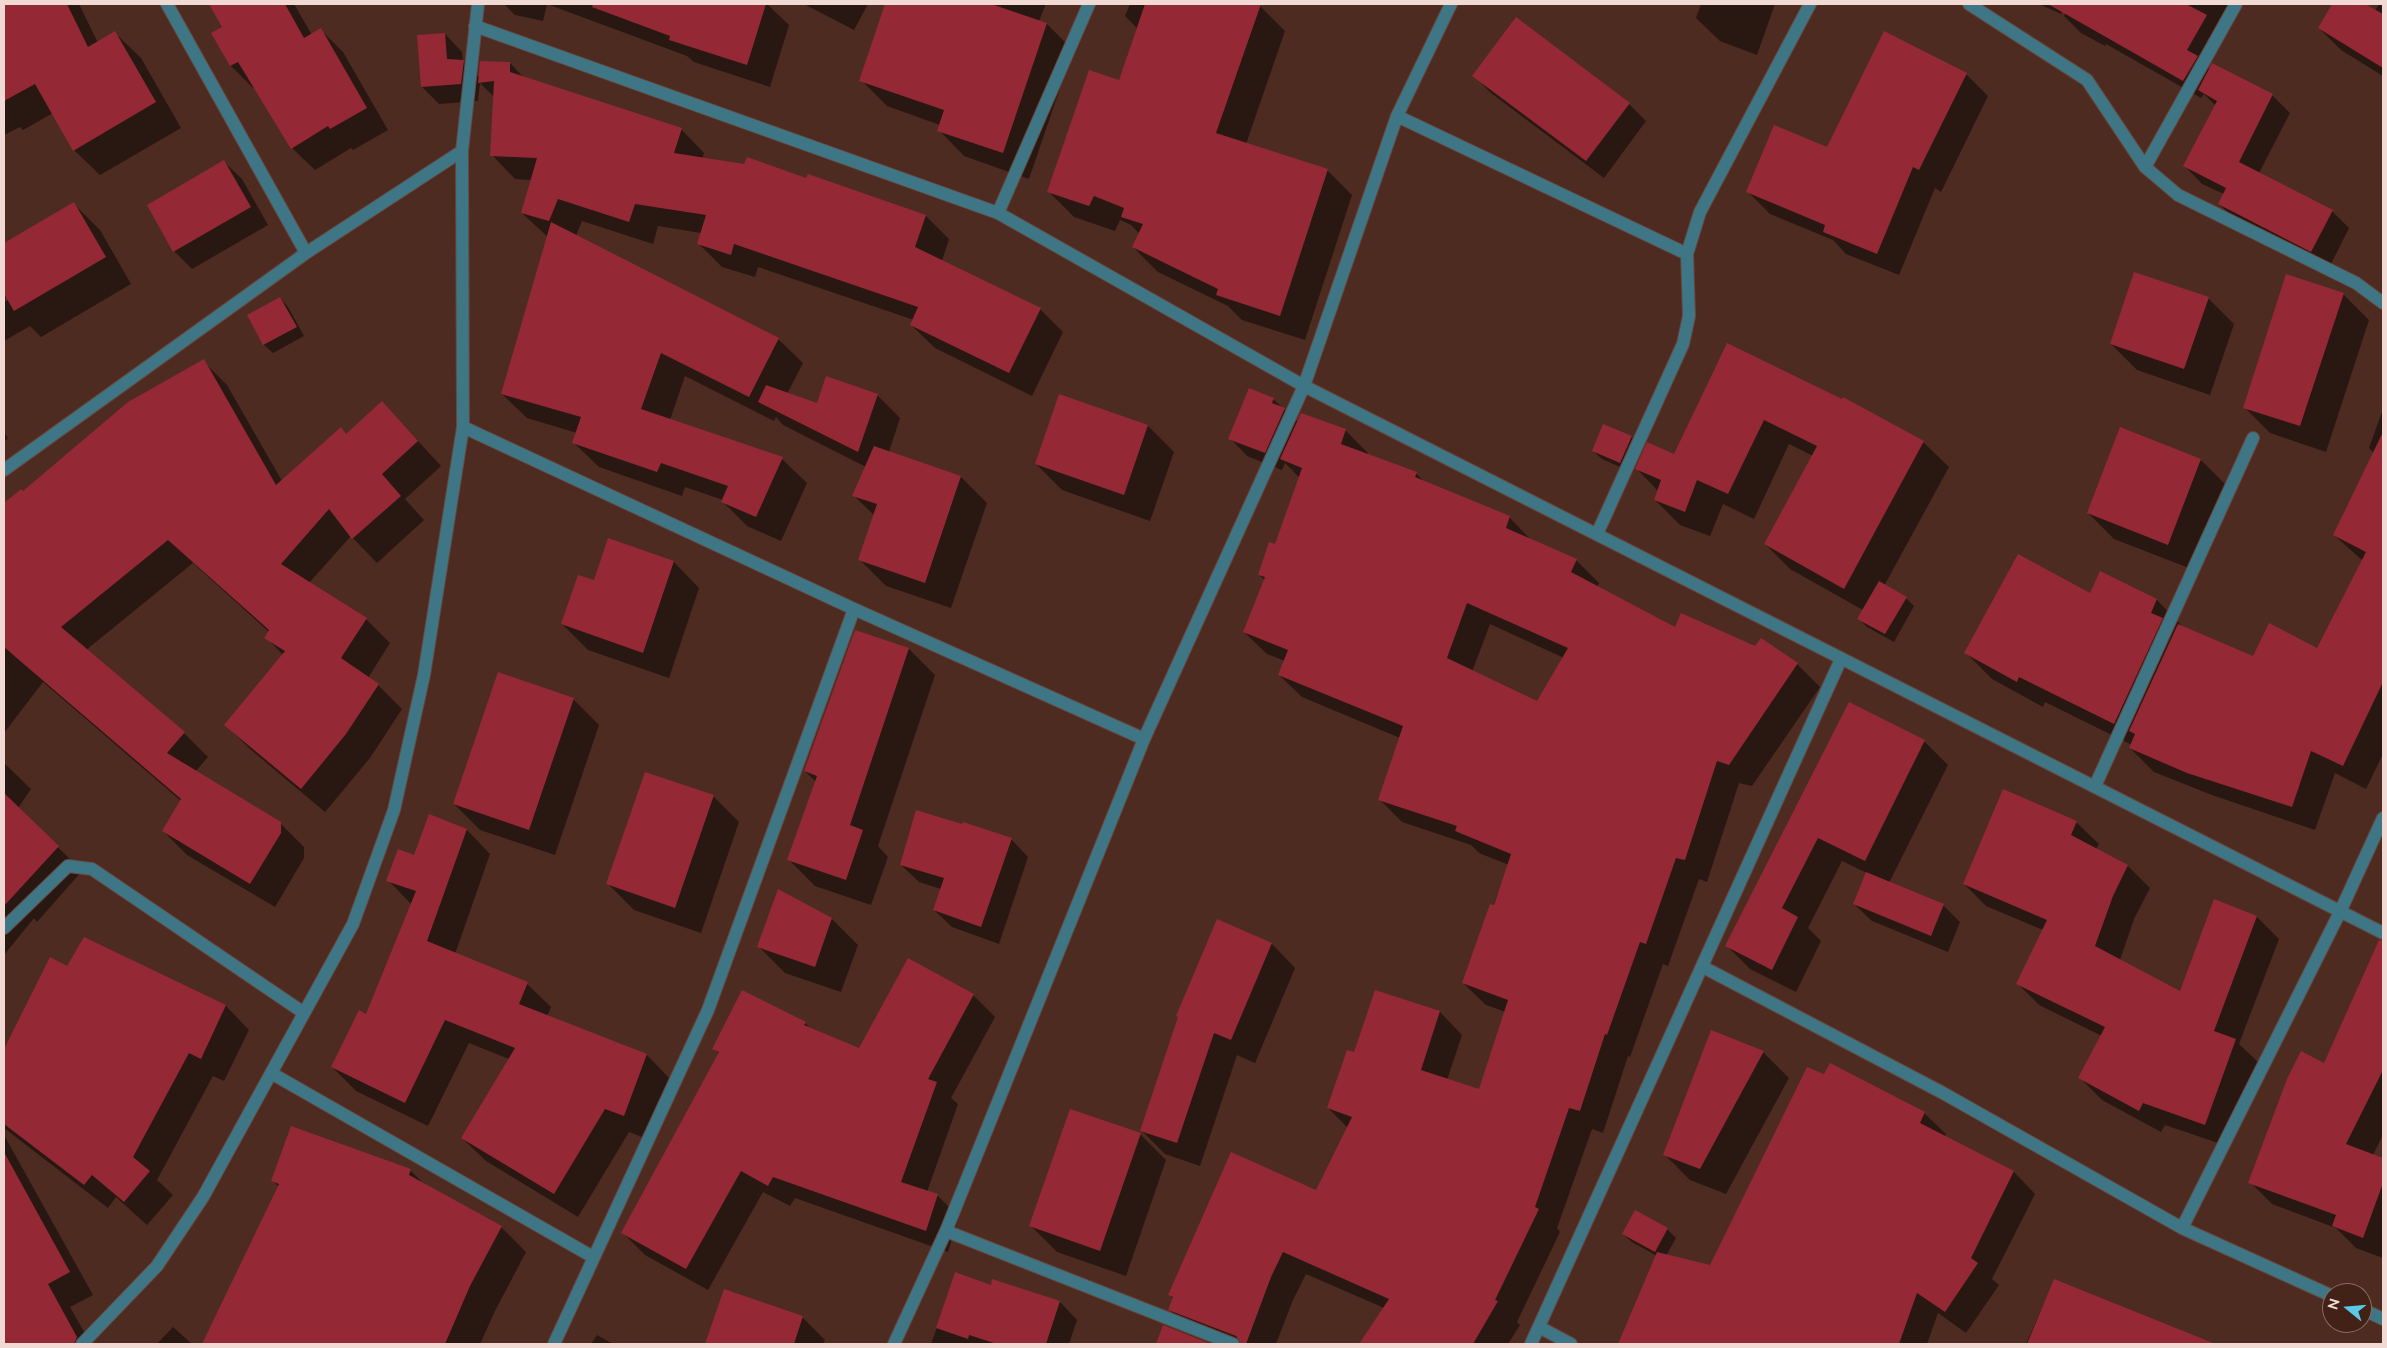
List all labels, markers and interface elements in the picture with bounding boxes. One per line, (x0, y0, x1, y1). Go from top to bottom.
north arrow (2322, 1283, 2372, 1333)
text: N (2324, 1296, 2343, 1311)

